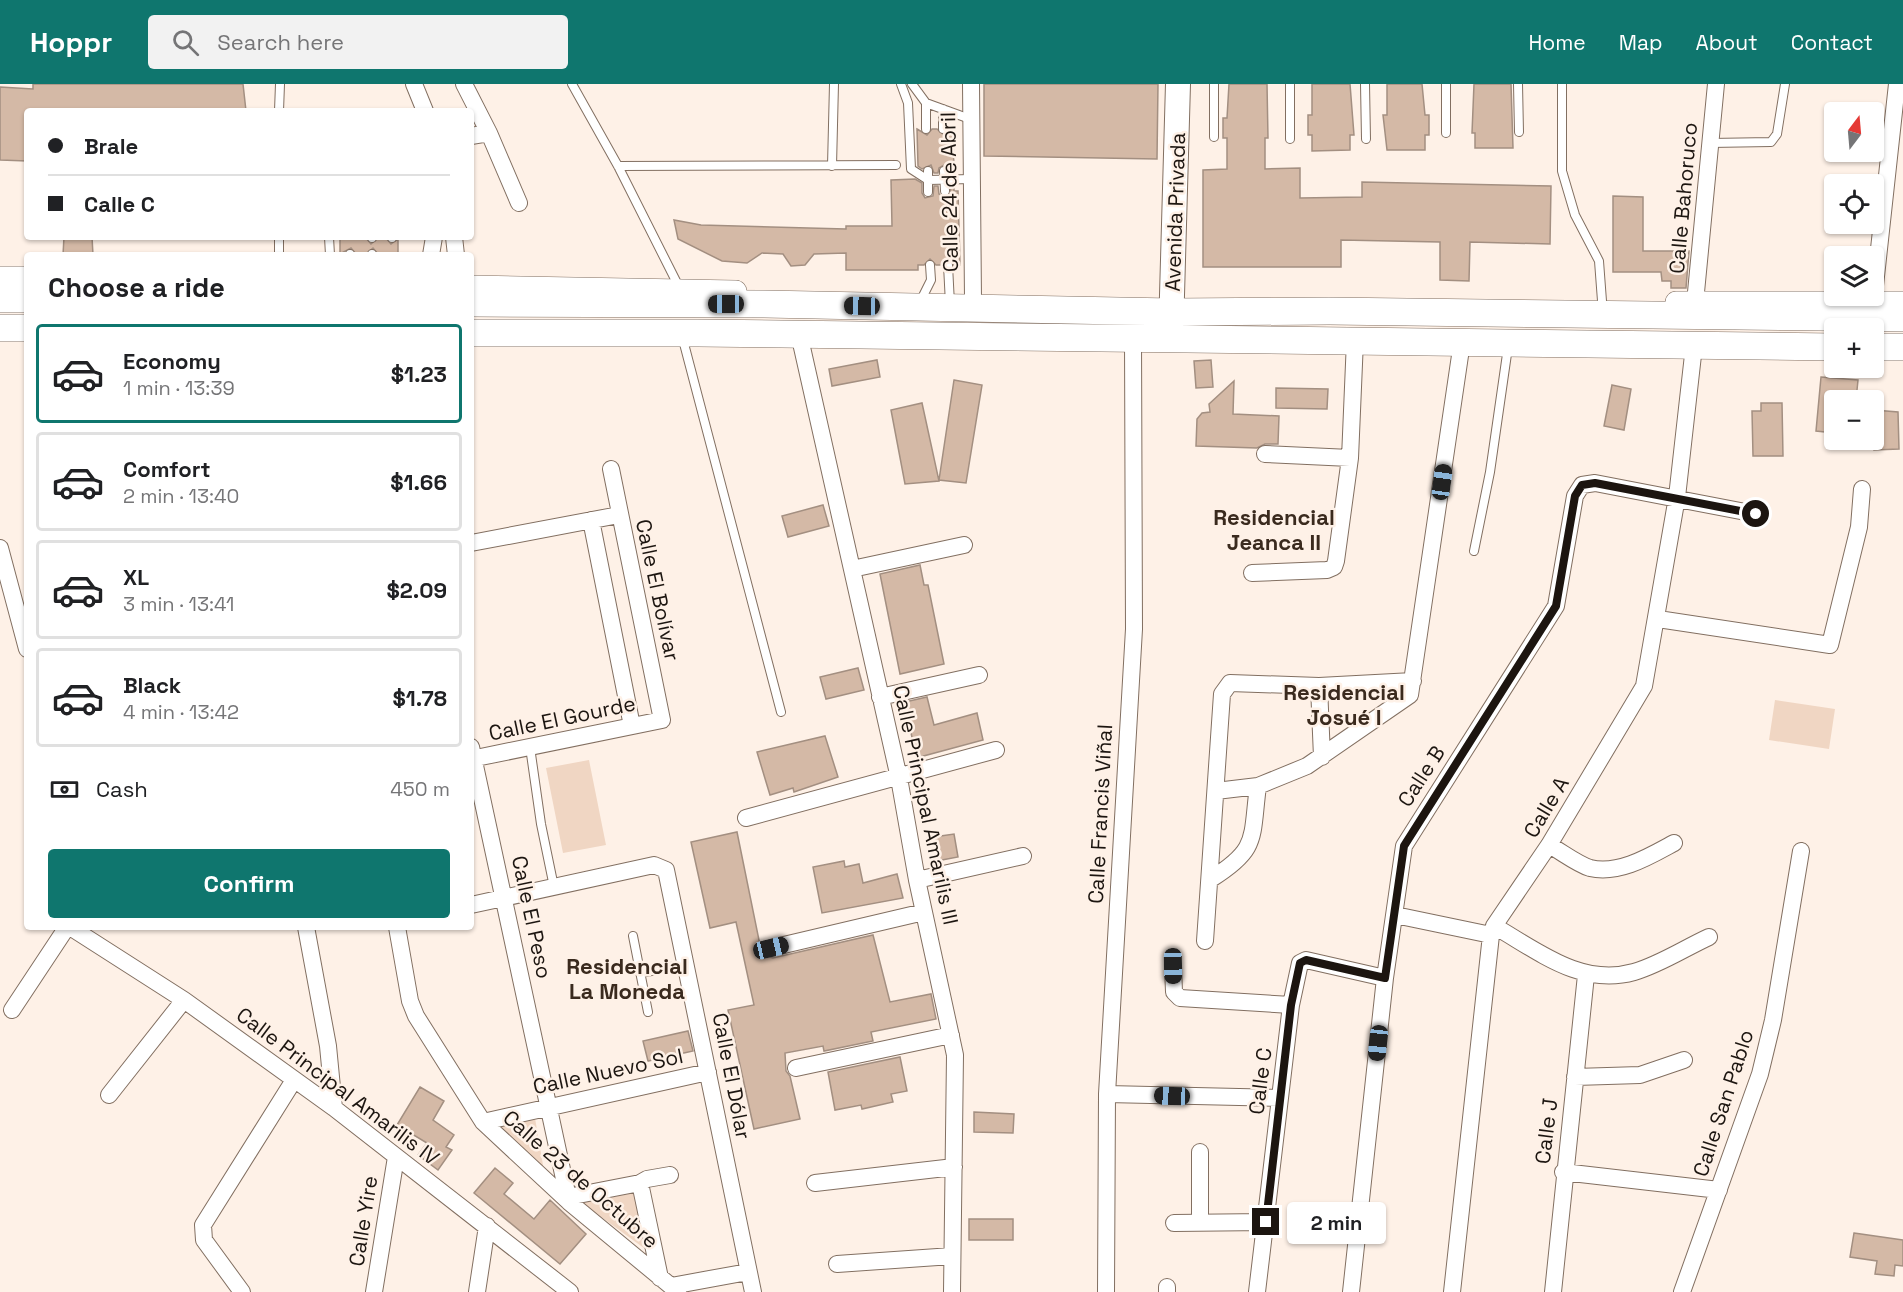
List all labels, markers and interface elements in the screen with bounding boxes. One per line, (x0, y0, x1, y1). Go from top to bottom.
search box (148, 15, 568, 69)
text: Hoppr (30, 24, 112, 60)
icon: search (169, 26, 202, 59)
text: Search here (217, 28, 344, 56)
text: Home (1528, 29, 1586, 56)
text: Map (1619, 29, 1663, 56)
text: About (1696, 29, 1758, 56)
text: Contact (1791, 29, 1873, 56)
north arrow (1824, 102, 1884, 162)
map controls (1824, 102, 1884, 450)
street label: Calle 24 de Abril (934, 112, 964, 272)
street label: Calle Bahoruco (1663, 121, 1703, 275)
text: Brale (84, 132, 138, 160)
street label: Avenida Privada (1159, 132, 1191, 292)
button: locate (1824, 174, 1884, 234)
text: Calle C (84, 190, 155, 218)
button: layers (1824, 246, 1884, 306)
text: Choose a ride (48, 270, 225, 305)
car (708, 295, 744, 313)
car (844, 297, 880, 315)
button: + (1824, 318, 1884, 378)
icon: car (51, 347, 105, 401)
text: Economy (123, 347, 221, 375)
text: $1.23 (391, 360, 447, 388)
text: 1 min · 13:39 (123, 375, 235, 401)
button: − (1824, 390, 1884, 450)
icon: car (51, 455, 105, 509)
text: Comfort (123, 455, 211, 483)
car (1431, 463, 1453, 501)
text: $1.66 (390, 468, 447, 496)
text: 2 min · 13:40 (123, 483, 239, 509)
route start (1742, 500, 1769, 527)
district label: Residencial Jeanca II (1213, 503, 1335, 556)
street label: Calle El Bolívar (630, 517, 686, 663)
icon: car (51, 563, 105, 617)
text: XL (123, 563, 149, 591)
text: $2.09 (386, 576, 447, 604)
text: 3 min · 13:41 (123, 591, 234, 617)
icon: car (51, 671, 105, 725)
text: Black (123, 671, 181, 699)
district label: Residencial Josué I (1283, 678, 1405, 731)
street label: Calle Principal Amarilis III (887, 683, 965, 927)
text: $1.78 (393, 684, 447, 712)
street label: Calle El Gourde (486, 689, 638, 747)
text: 4 min · 13:42 (123, 699, 239, 725)
street label: Calle Francis Viñal (1082, 724, 1118, 904)
street label: Calle B (1391, 740, 1451, 812)
street label: Calle A (1517, 771, 1575, 843)
icon: cash (48, 773, 81, 806)
text: Cash (96, 775, 148, 803)
text: 450 m (390, 776, 450, 802)
button: Confirm (48, 849, 450, 918)
street label: Calle El Peso (506, 853, 558, 981)
car (751, 935, 791, 961)
car (1164, 948, 1182, 984)
district label: Residencial La Moneda (566, 952, 688, 1005)
street label: Calle Principal Amarilis IV (231, 1001, 445, 1171)
street label: Calle El Dólar (707, 1011, 757, 1142)
car (1367, 1024, 1389, 1062)
street label: Calle San Pablo (1687, 1026, 1759, 1180)
street label: Calle Nuevo Sol (530, 1042, 686, 1100)
street label: Calle C (1243, 1046, 1277, 1116)
car (1154, 1086, 1190, 1106)
street label: Calle J (1529, 1097, 1563, 1165)
street label: Calle 23 de Octubre (497, 1104, 665, 1254)
street label: Calle Yire (343, 1174, 383, 1268)
callout: 2 min (1287, 1201, 1386, 1243)
route end (1252, 1208, 1279, 1235)
text: 2 min (1311, 1210, 1362, 1236)

